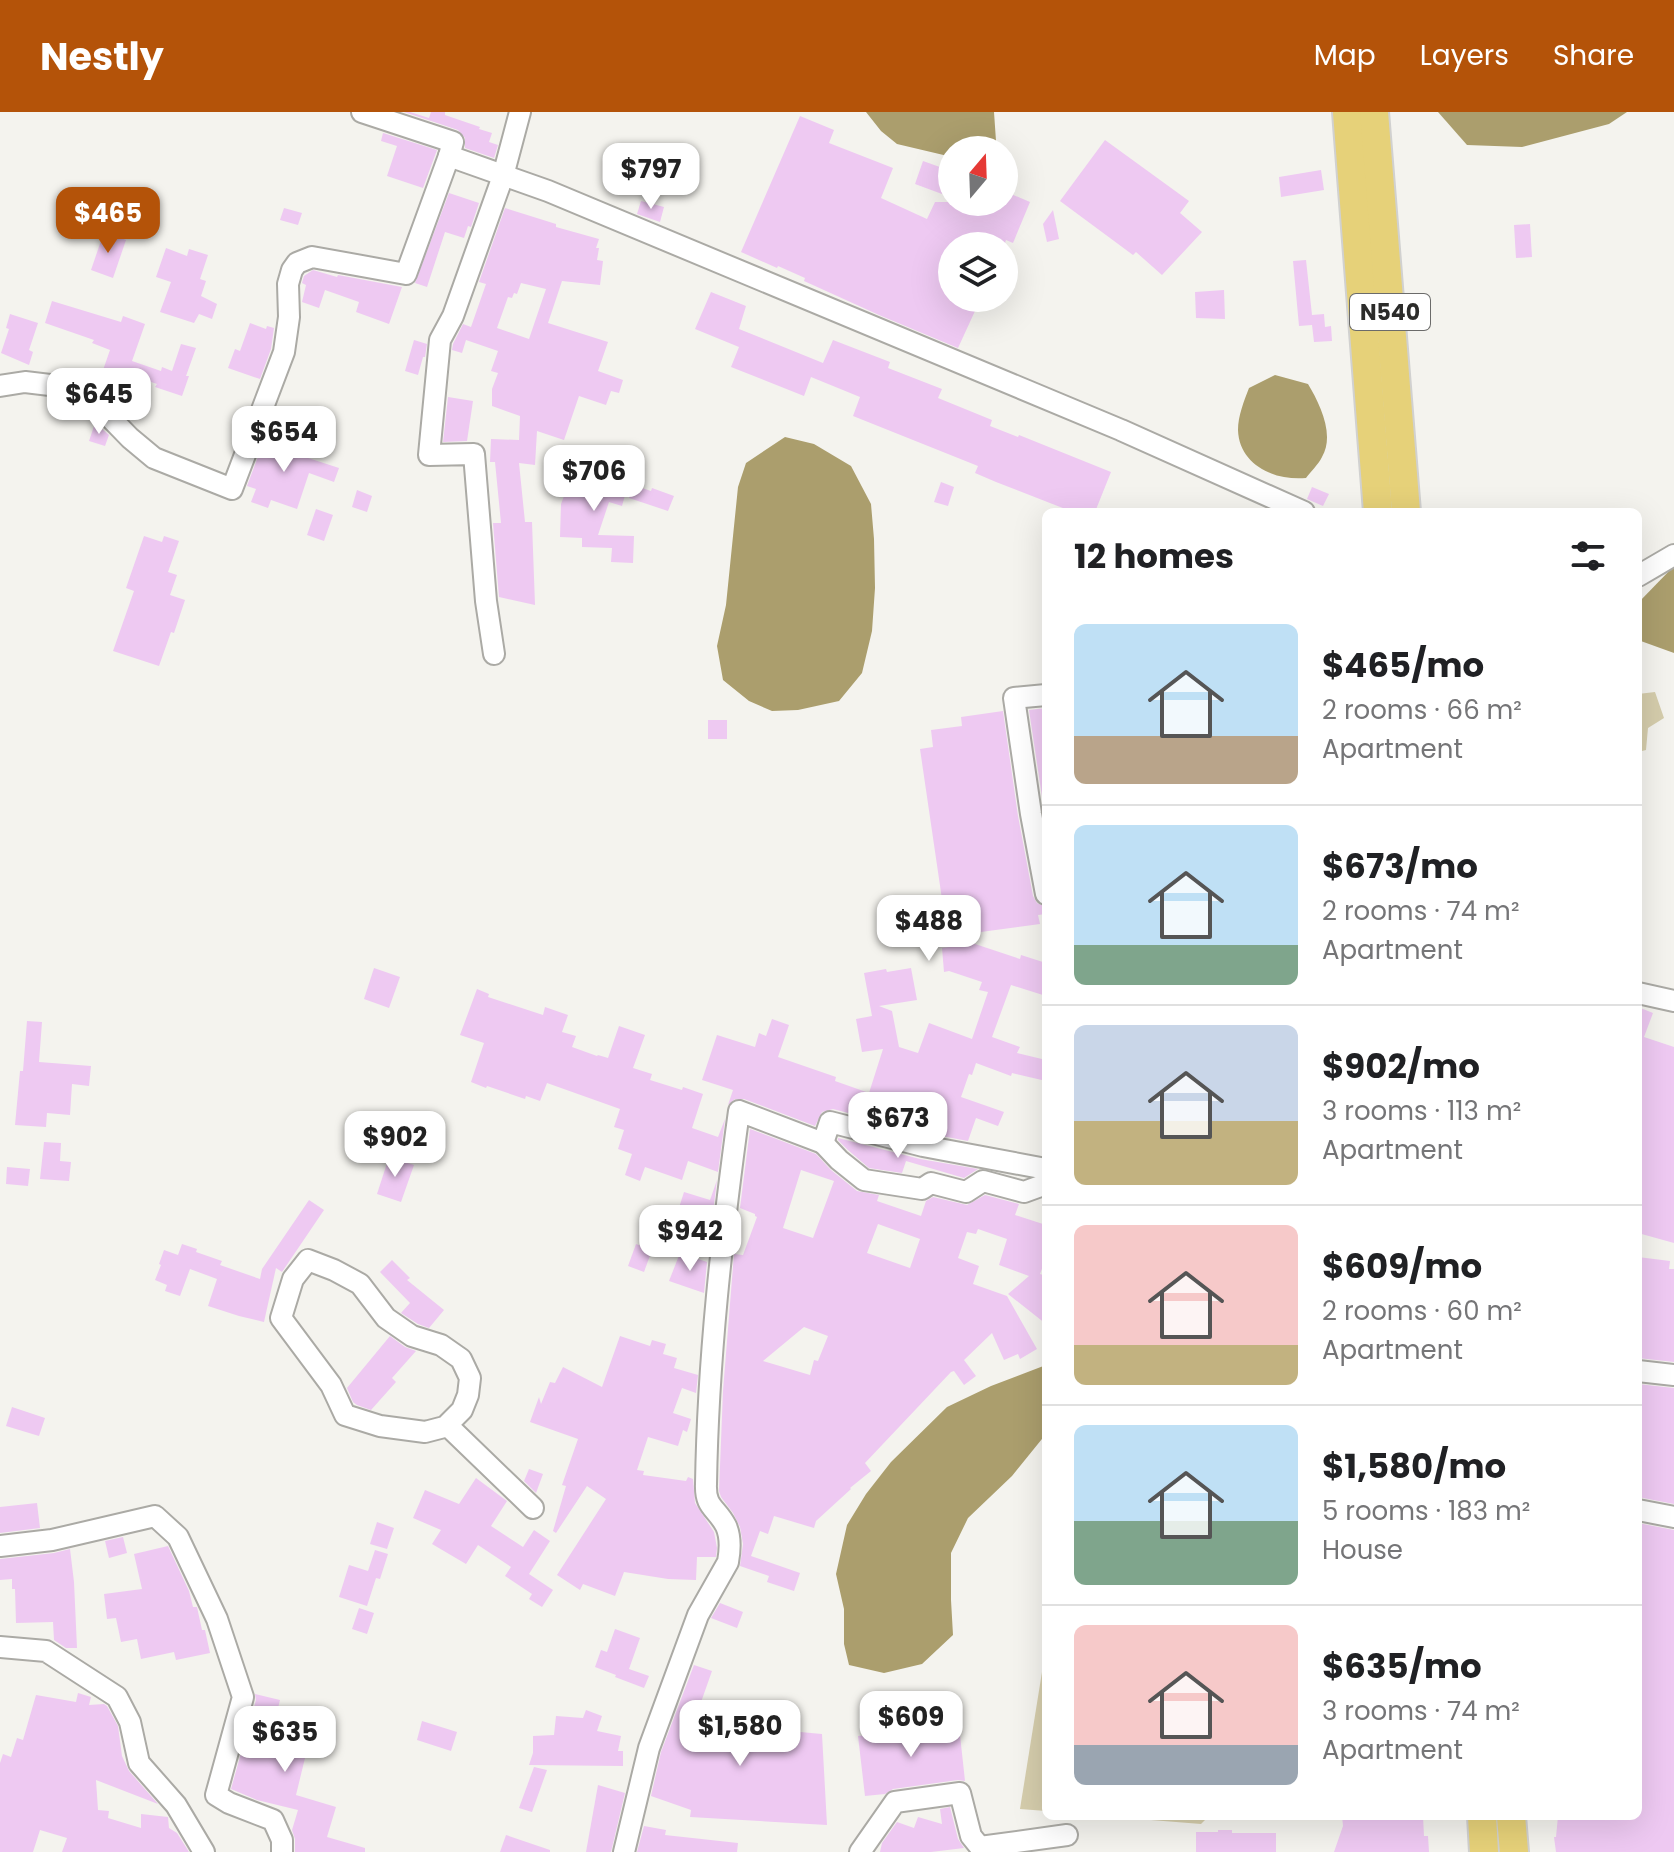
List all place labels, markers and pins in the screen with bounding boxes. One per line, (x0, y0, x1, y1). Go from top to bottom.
pin: $797 (604, 143, 698, 211)
pin: $465 (61, 187, 155, 255)
pin: $645 (52, 368, 146, 436)
pin: $654 (237, 406, 331, 474)
pin: $706 (547, 445, 641, 513)
pin: $488 (882, 895, 976, 963)
pin: $673 (851, 1092, 945, 1160)
pin: $902 (348, 1111, 442, 1179)
pin: $942 (643, 1205, 737, 1273)
pin: $609 (864, 1691, 958, 1759)
pin: $1,580 (675, 1700, 805, 1768)
pin: $635 (238, 1706, 332, 1774)

